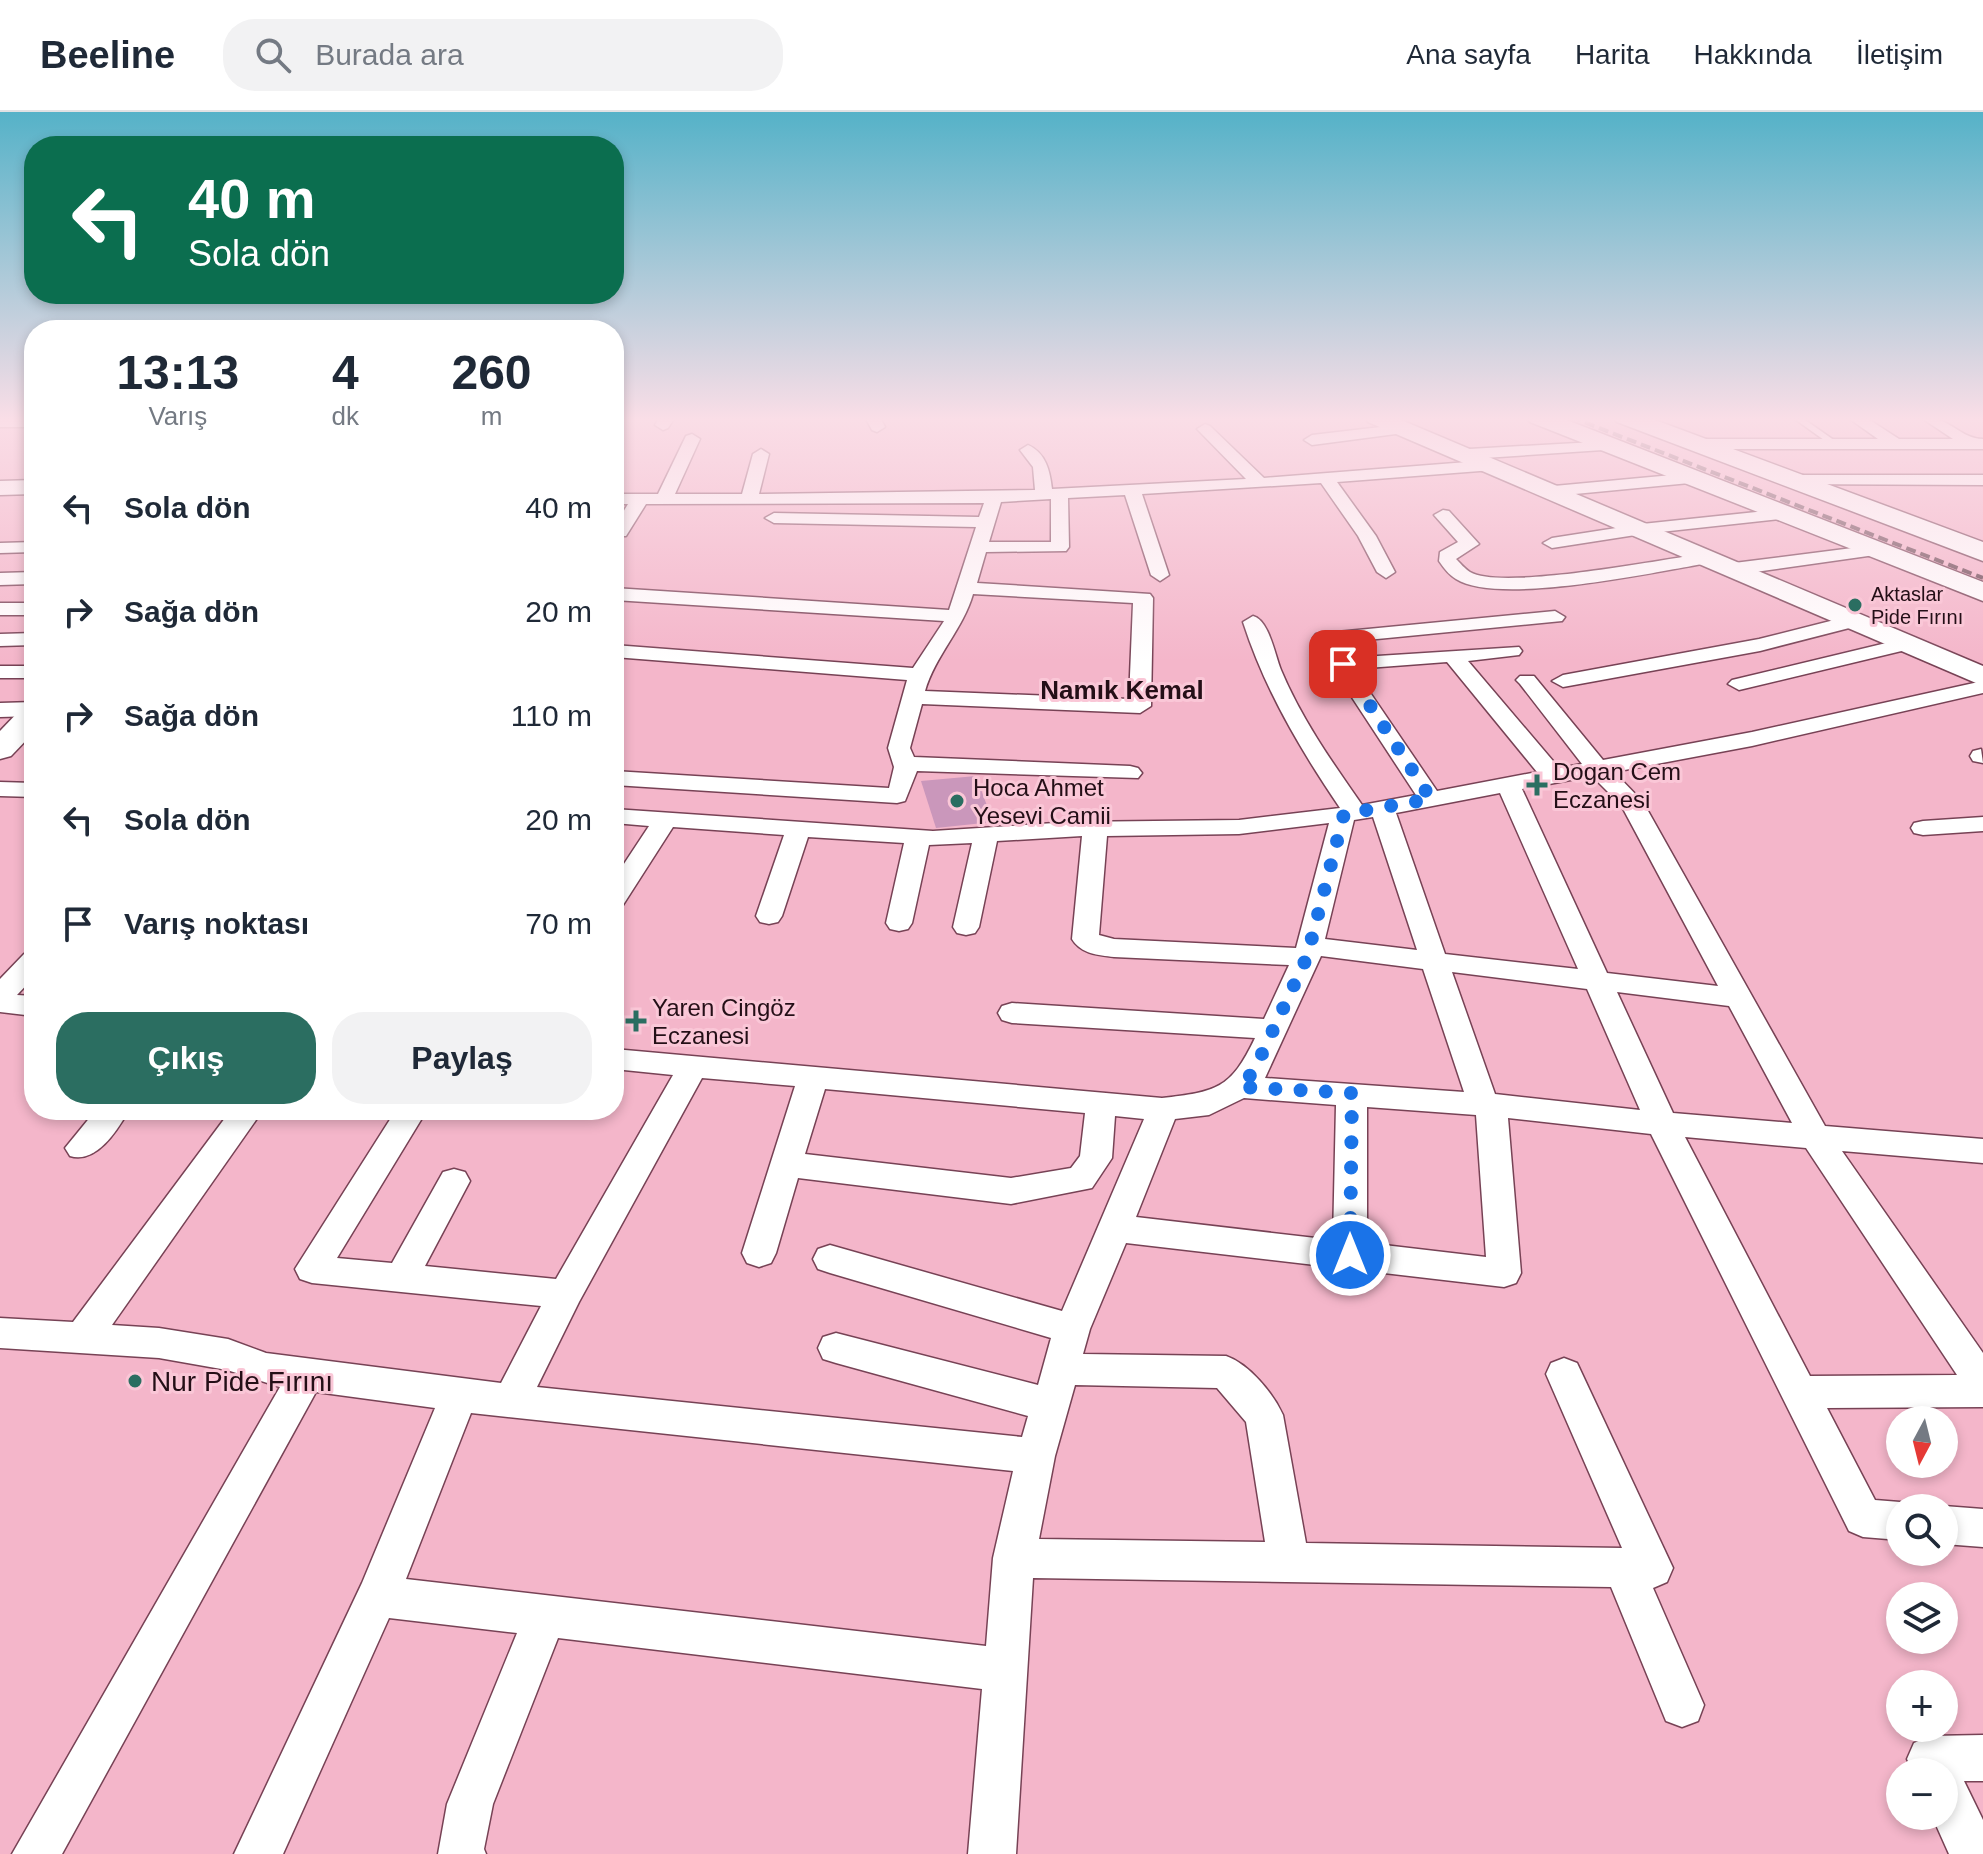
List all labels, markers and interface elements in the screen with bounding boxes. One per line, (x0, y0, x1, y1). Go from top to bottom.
search box (223, 19, 783, 91)
icon: search (251, 33, 295, 77)
text: Beeline (40, 34, 175, 76)
text: Burada ara (315, 38, 464, 71)
text: Ana sayfa (1406, 39, 1531, 70)
text: Harita (1575, 39, 1650, 70)
text: Hakkında (1694, 39, 1812, 70)
text: İletişim (1856, 39, 1943, 70)
text: 40 m (188, 167, 316, 230)
icon: left (56, 168, 160, 272)
text: Sola dön (188, 233, 330, 274)
text: 13:13 (116, 346, 239, 399)
text: 4 (332, 346, 359, 399)
text: 260 (451, 346, 532, 399)
text: Varış (148, 401, 207, 431)
text: dk (332, 401, 359, 431)
text: m (481, 401, 502, 431)
icon: left (56, 486, 100, 530)
text: Sola dön (124, 491, 251, 524)
text: 40 m (525, 491, 592, 524)
place label: Aktaslar Pide Fırını (1871, 583, 1963, 628)
icon: right (56, 590, 100, 634)
text: Sağa dön (124, 595, 259, 628)
text: 20 m (525, 595, 592, 628)
marker: Aktaslar Pide Fırını (1846, 596, 1864, 614)
pin (1309, 630, 1377, 698)
icon: arrive (1321, 642, 1365, 686)
district label: Namık Kemal (1040, 675, 1204, 705)
icon: right (56, 694, 100, 738)
text: Sağa dön (124, 699, 259, 732)
text: 110 m (511, 699, 592, 732)
place label: Dogan Cem Eczanesi (1553, 758, 1681, 813)
place label: Hoca Ahmet Yesevi Camii (973, 774, 1111, 829)
marker: Dogan Cem Eczanesi (1528, 776, 1546, 794)
marker: Hoca Ahmet Yesevi Camii (948, 792, 966, 810)
icon: left (56, 798, 100, 842)
text: Sola dön (124, 803, 251, 836)
text: 20 m (525, 803, 592, 836)
icon: arrive (56, 902, 100, 946)
text: Varış noktası (124, 907, 309, 940)
text: 70 m (525, 907, 592, 940)
place label: Yaren Cingöz Eczanesi (652, 994, 796, 1049)
button: Çıkış (56, 1012, 316, 1104)
button: Paylaş (332, 1012, 592, 1104)
marker: Yaren Cingöz Eczanesi (627, 1012, 645, 1030)
position arrow (1308, 1213, 1392, 1297)
place label: Nur Pide Fırını (151, 1366, 333, 1397)
marker: Nur Pide Fırını (126, 1372, 144, 1390)
north arrow (1886, 1406, 1958, 1478)
map controls (1886, 1406, 1958, 1830)
button: search (1886, 1494, 1958, 1566)
button: layers (1886, 1582, 1958, 1654)
button: + (1886, 1670, 1958, 1742)
button: − (1886, 1758, 1958, 1830)

